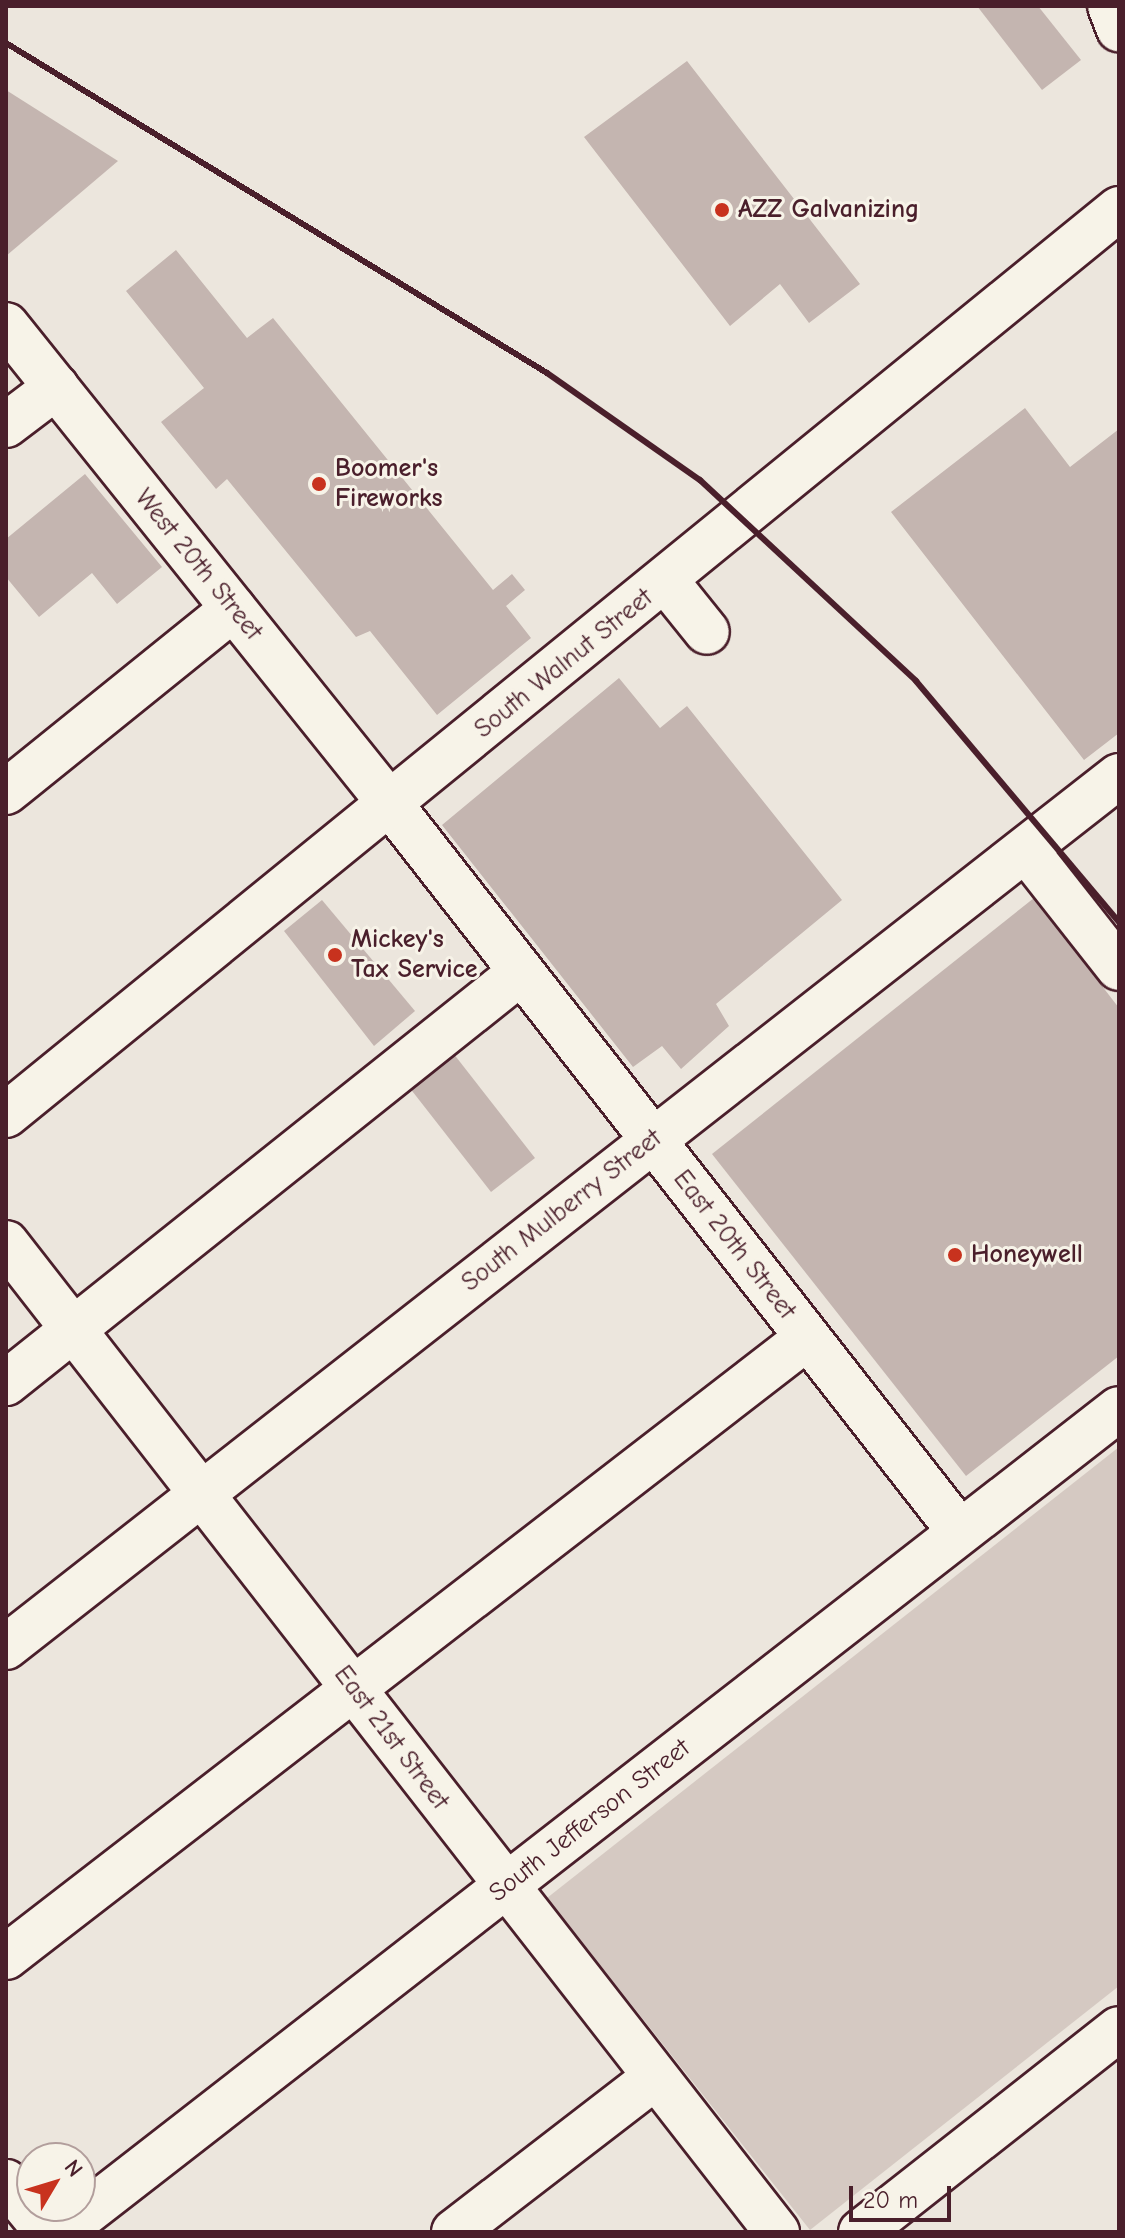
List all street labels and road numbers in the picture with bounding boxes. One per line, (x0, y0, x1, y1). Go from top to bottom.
street label: West 20th Street (128, 483, 268, 647)
street label: South Walnut Street (469, 583, 659, 745)
street label: South Mulberry Street (456, 1123, 668, 1299)
street label: East 20th Street (666, 1164, 802, 1326)
street label: East 21st Street (327, 1660, 455, 1816)
street label: South Jefferson Street (483, 1733, 697, 1909)

